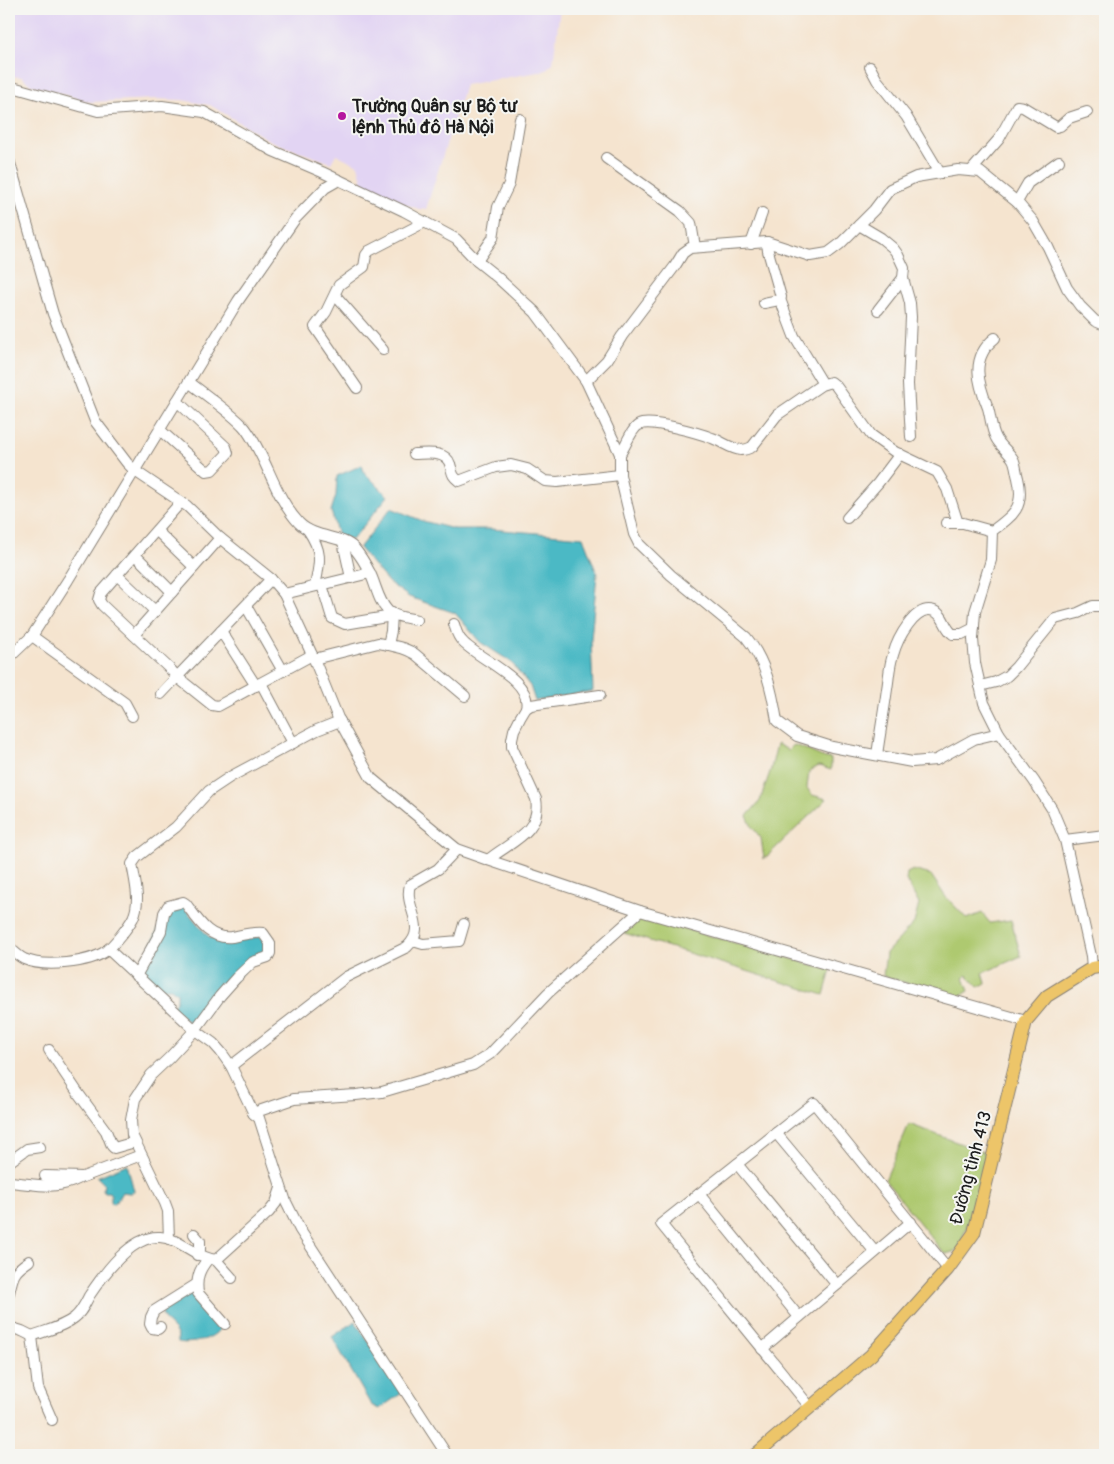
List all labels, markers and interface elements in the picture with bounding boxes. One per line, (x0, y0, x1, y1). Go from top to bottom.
place label: Trường Quân sự Bộ tư lệnh Thủ đô Hà Nội (351, 95, 518, 139)
marker: Trường Quân sự Bộ tư lệnh Thủ đô Hà Nội (336, 110, 348, 122)
street label: Đường tỉnh 413 (945, 1109, 997, 1227)

